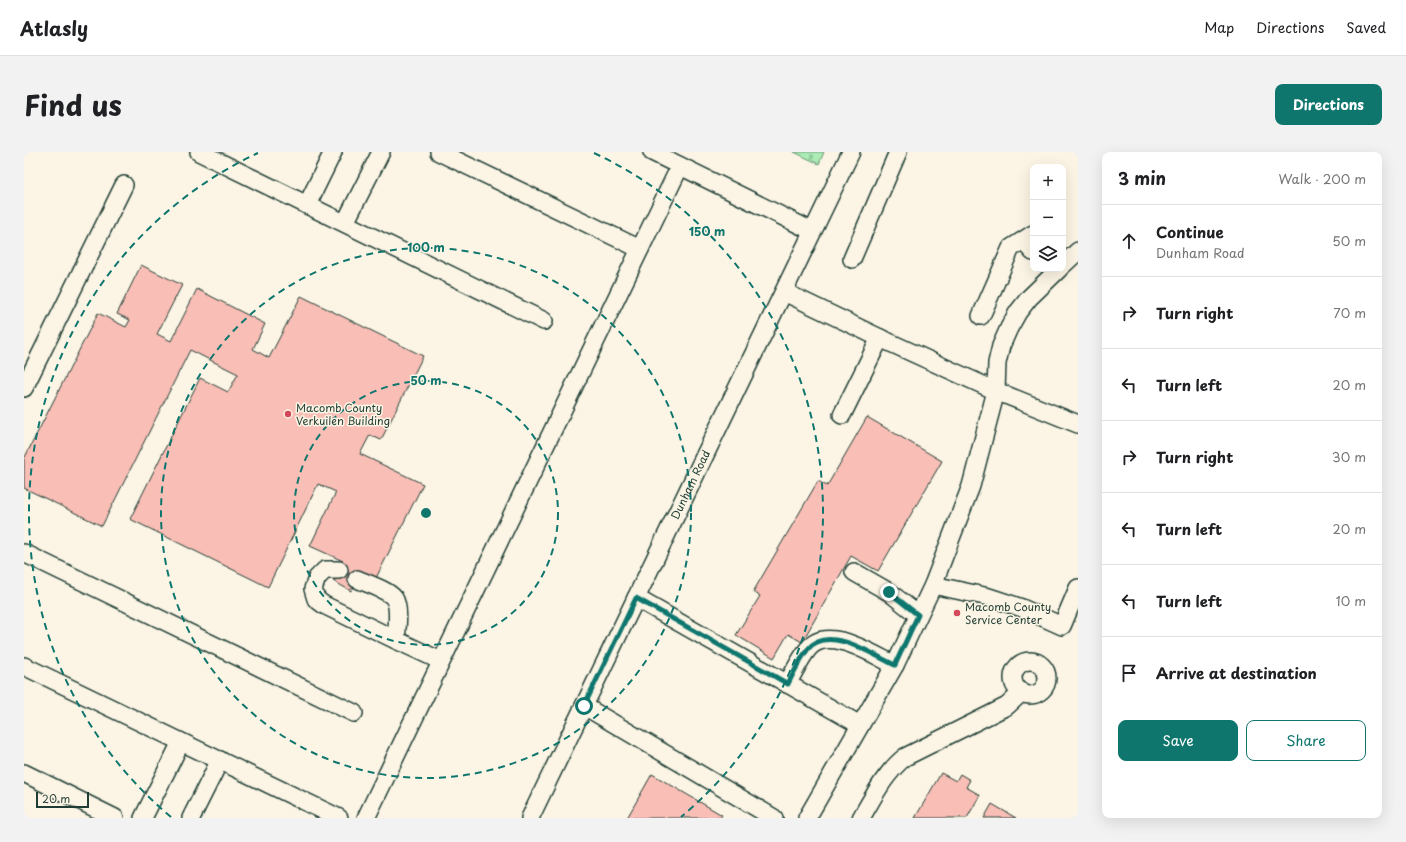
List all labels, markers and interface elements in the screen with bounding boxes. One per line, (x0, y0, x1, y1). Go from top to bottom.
text: Atlasly (20, 14, 88, 42)
text: Map (1204, 17, 1234, 38)
text: Directions (1256, 17, 1324, 38)
text: Saved (1346, 17, 1386, 38)
text: Find us (24, 83, 122, 126)
button: Directions (1275, 84, 1382, 125)
map controls (1030, 164, 1066, 272)
button: + (1030, 164, 1066, 200)
text: 3 min (1118, 165, 1166, 191)
text: Walk · 200 m (1278, 169, 1366, 188)
button: − (1030, 200, 1066, 236)
text: Continue (1156, 220, 1224, 243)
text: 150 m (689, 222, 725, 240)
icon: ahead (1118, 230, 1140, 252)
text: 50 m (1332, 231, 1366, 250)
button: layers (1030, 236, 1066, 272)
text: 100 m (407, 238, 445, 256)
text: Dunham Road (1156, 243, 1245, 262)
text: Turn right (1156, 301, 1233, 324)
icon: right (1118, 302, 1140, 324)
text: 70 m (1333, 303, 1366, 322)
text: 50 m (410, 371, 442, 389)
text: Turn left (1156, 373, 1222, 396)
icon: left (1118, 374, 1140, 396)
text: 20 m (1332, 375, 1366, 394)
place label: Macomb County Verkuilen Building (296, 399, 390, 429)
marker: Macomb County Verkuilen Building (283, 409, 293, 419)
text: Turn right (1156, 445, 1233, 468)
icon: right (1118, 446, 1140, 468)
street label: Dunham Road (666, 447, 714, 522)
text: 30 m (1332, 447, 1366, 466)
centre of rings (419, 506, 433, 520)
text: Turn left (1156, 517, 1222, 540)
icon: left (1118, 518, 1140, 540)
text: 20 m (1332, 519, 1366, 538)
route end (880, 583, 898, 601)
text: Turn left (1156, 589, 1222, 612)
icon: left (1118, 590, 1140, 612)
text: 10 m (1336, 591, 1366, 610)
place label: Macomb County Service Center (965, 598, 1051, 628)
marker: Macomb County Service Center (952, 608, 962, 618)
text: Arrive at destination (1156, 661, 1317, 684)
icon: arrive (1118, 662, 1140, 684)
route start (575, 697, 593, 715)
button: Save (1118, 720, 1238, 761)
button: Share (1246, 720, 1366, 761)
scale bar (36, 790, 89, 809)
text: 20 m (42, 790, 70, 807)

